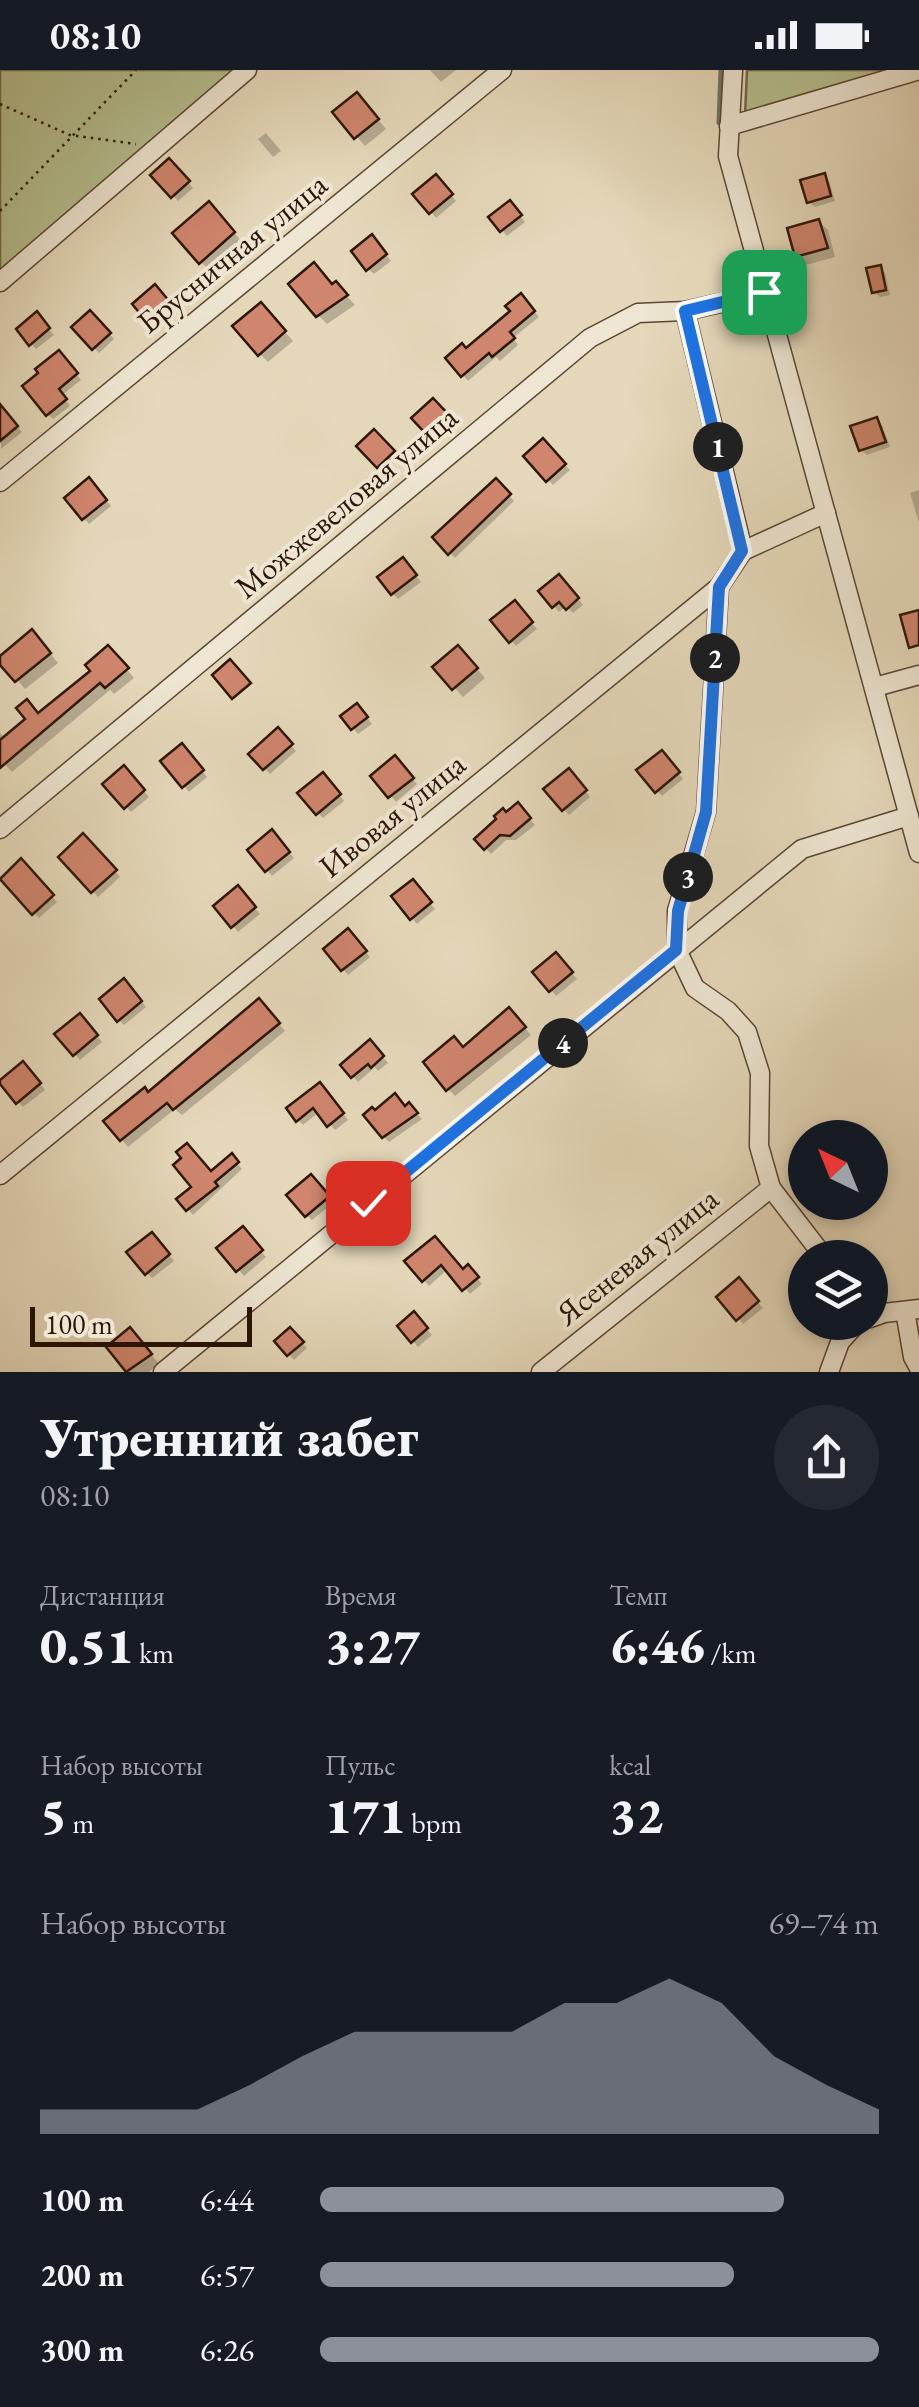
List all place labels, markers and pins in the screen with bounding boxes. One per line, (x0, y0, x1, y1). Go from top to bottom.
pin (722, 250, 807, 335)
pin: 1 (693, 422, 743, 472)
pin: 2 (690, 633, 740, 683)
pin: 3 (663, 852, 713, 902)
pin: 4 (538, 1018, 588, 1068)
pin (326, 1161, 411, 1246)

